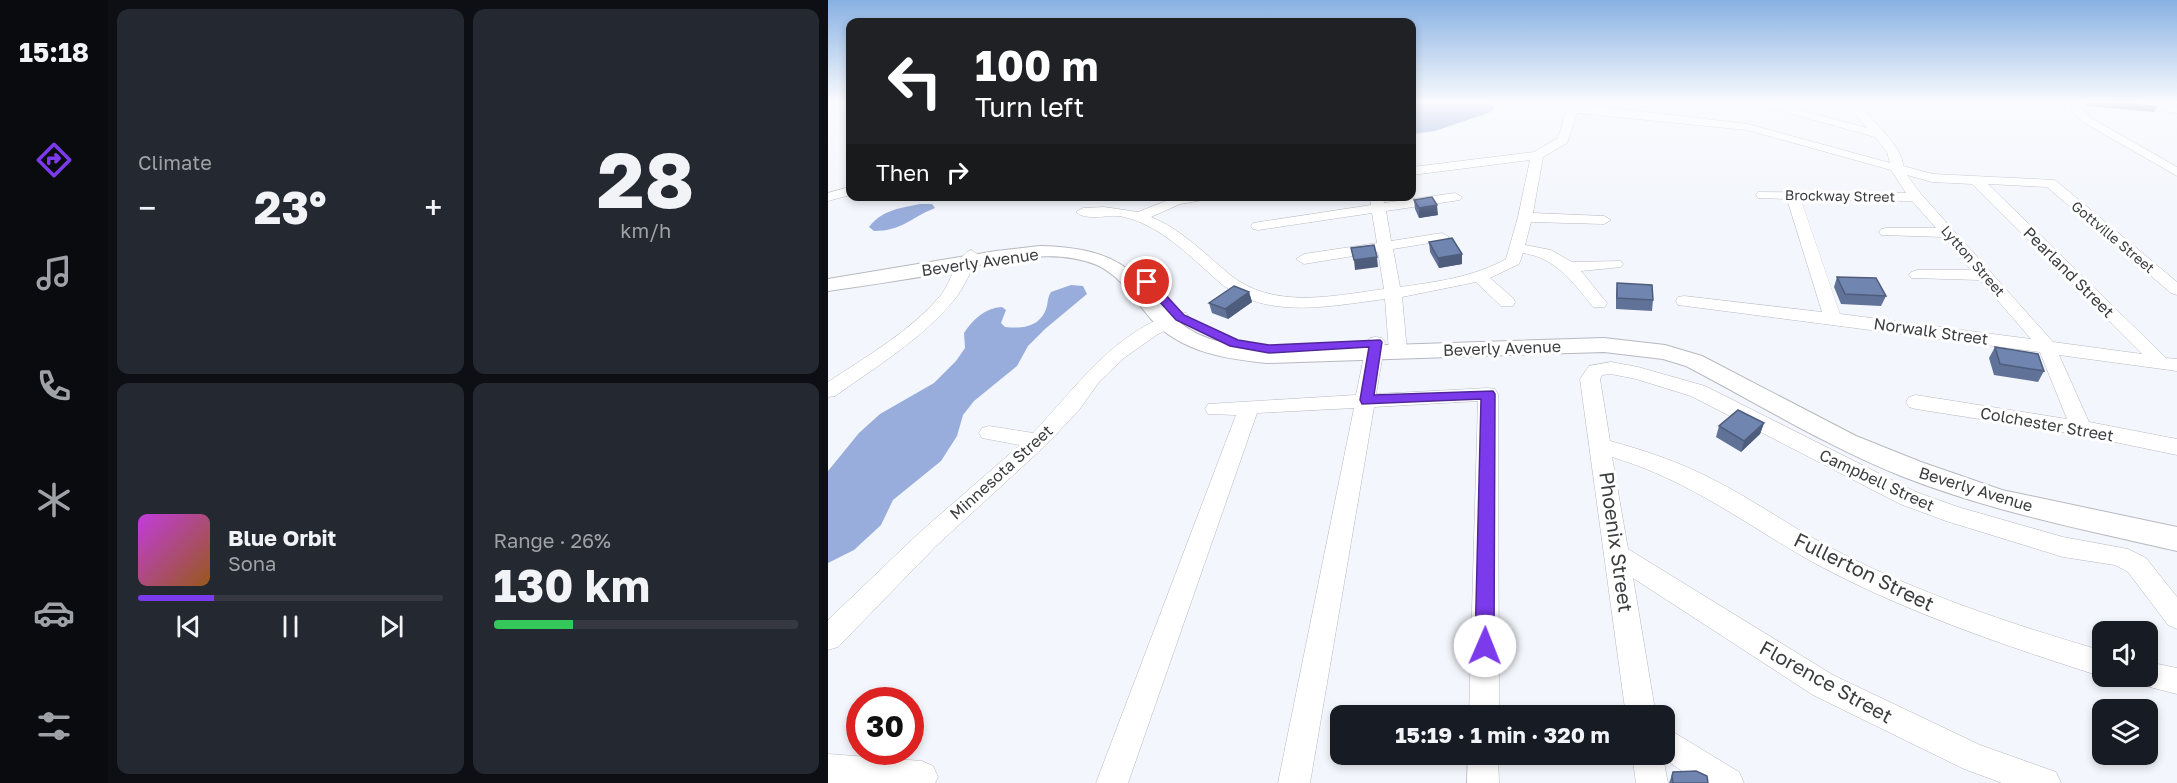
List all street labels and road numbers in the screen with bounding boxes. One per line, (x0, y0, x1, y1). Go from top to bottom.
street label: Brockway Street (1785, 186, 1895, 205)
street label: Gottville Street (2068, 197, 2158, 276)
street label: Lytton Street (1938, 222, 2009, 300)
street label: Pearland Street (2019, 222, 2119, 322)
street label: Beverly Avenue (920, 244, 1040, 280)
street label: Norwalk Street (1872, 313, 1990, 349)
street label: Beverly Avenue (1443, 336, 1561, 360)
street label: Colchester Street (1979, 402, 2115, 446)
street label: Minnesota Street (945, 420, 1057, 524)
street label: Campbell Street (1816, 445, 1938, 515)
street label: Beverly Avenue (1917, 462, 2035, 516)
street label: Phoenix Street (1595, 470, 1639, 614)
street label: Fullerton Street (1790, 527, 1938, 615)
street label: Florence Street (1756, 635, 1897, 728)

